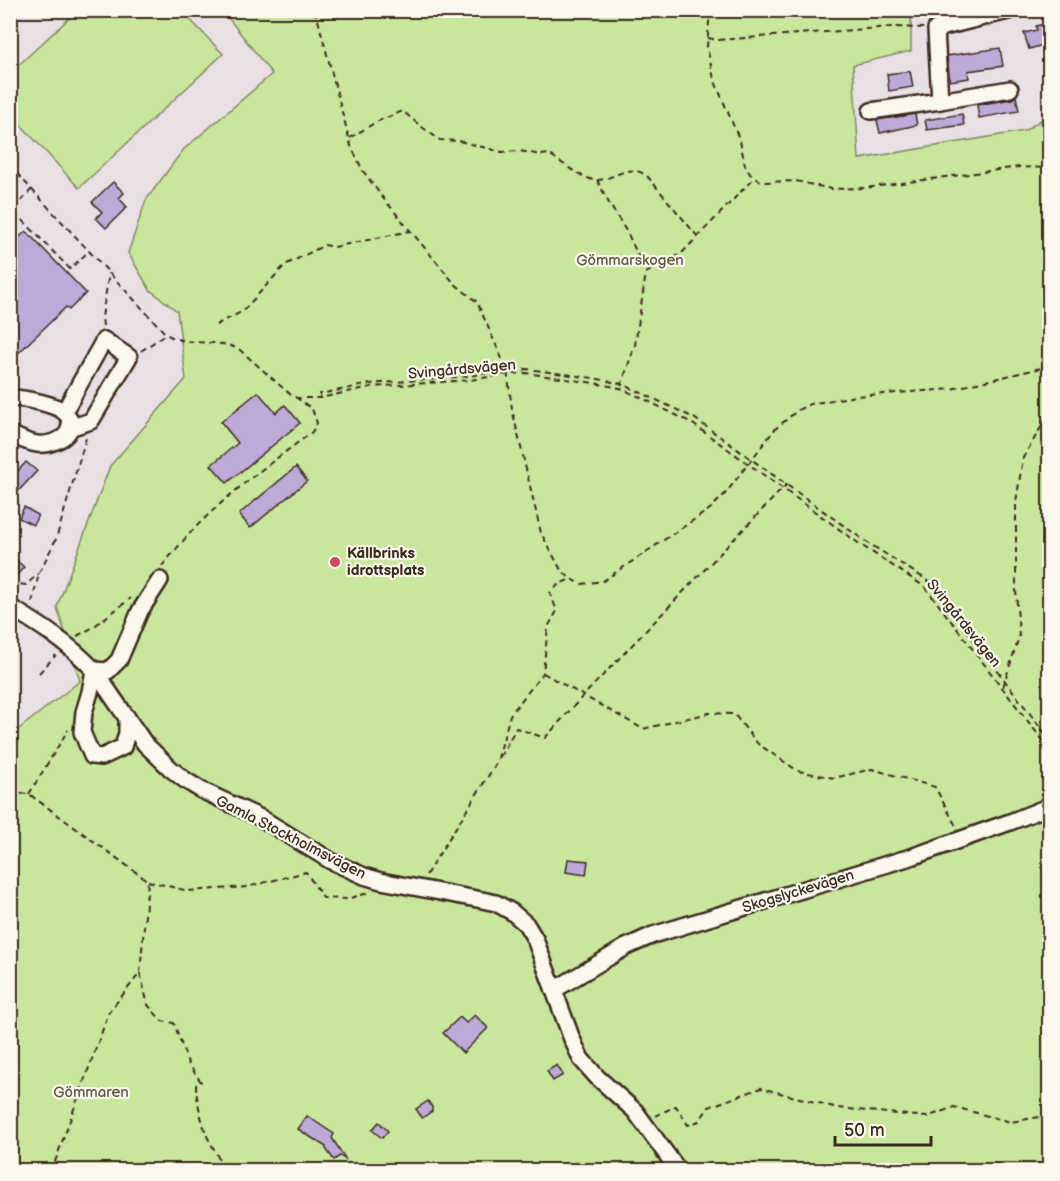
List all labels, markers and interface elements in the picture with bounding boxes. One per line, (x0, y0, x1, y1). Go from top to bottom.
park label: Gömmarskogen (576, 251, 684, 270)
street label: Svingårdsvägen (407, 355, 517, 384)
place label: Källbrinks idrottsplats (347, 544, 424, 580)
marker: Källbrinks idrottsplats (328, 555, 342, 569)
street label: Svingårdsvägen (922, 575, 1005, 671)
street label: Gamla Stockholmsvägen (212, 791, 369, 884)
street label: Skogslyckevägen (740, 865, 856, 918)
park label: Gömmaren (53, 1083, 129, 1102)
scale bar (835, 1109, 931, 1147)
text: 50 m (844, 1120, 885, 1141)

